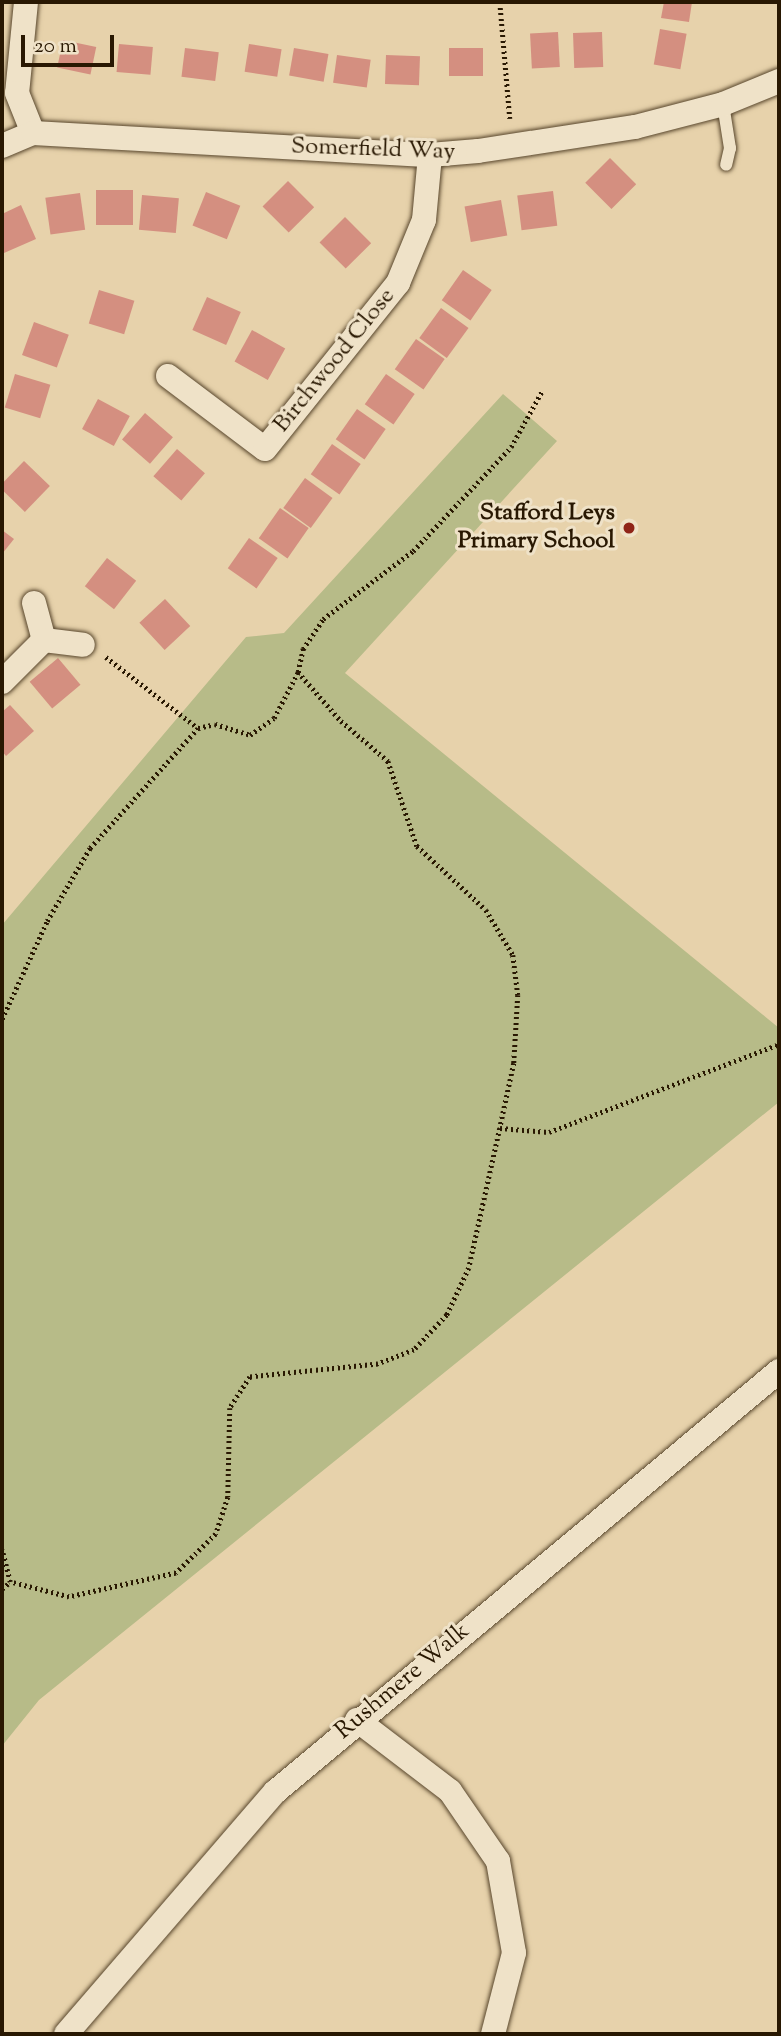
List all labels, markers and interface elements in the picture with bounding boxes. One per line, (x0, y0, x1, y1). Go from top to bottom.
scale bar (24, 21, 117, 65)
text: 20 m (34, 32, 77, 62)
street label: Somerfield Way (290, 133, 456, 167)
street label: Birchwood Close (268, 283, 402, 439)
place label: Stafford Leys Primary School (458, 500, 615, 556)
marker: Stafford Leys Primary School (621, 520, 637, 536)
street label: Rushmere Walk (330, 1618, 476, 1746)

